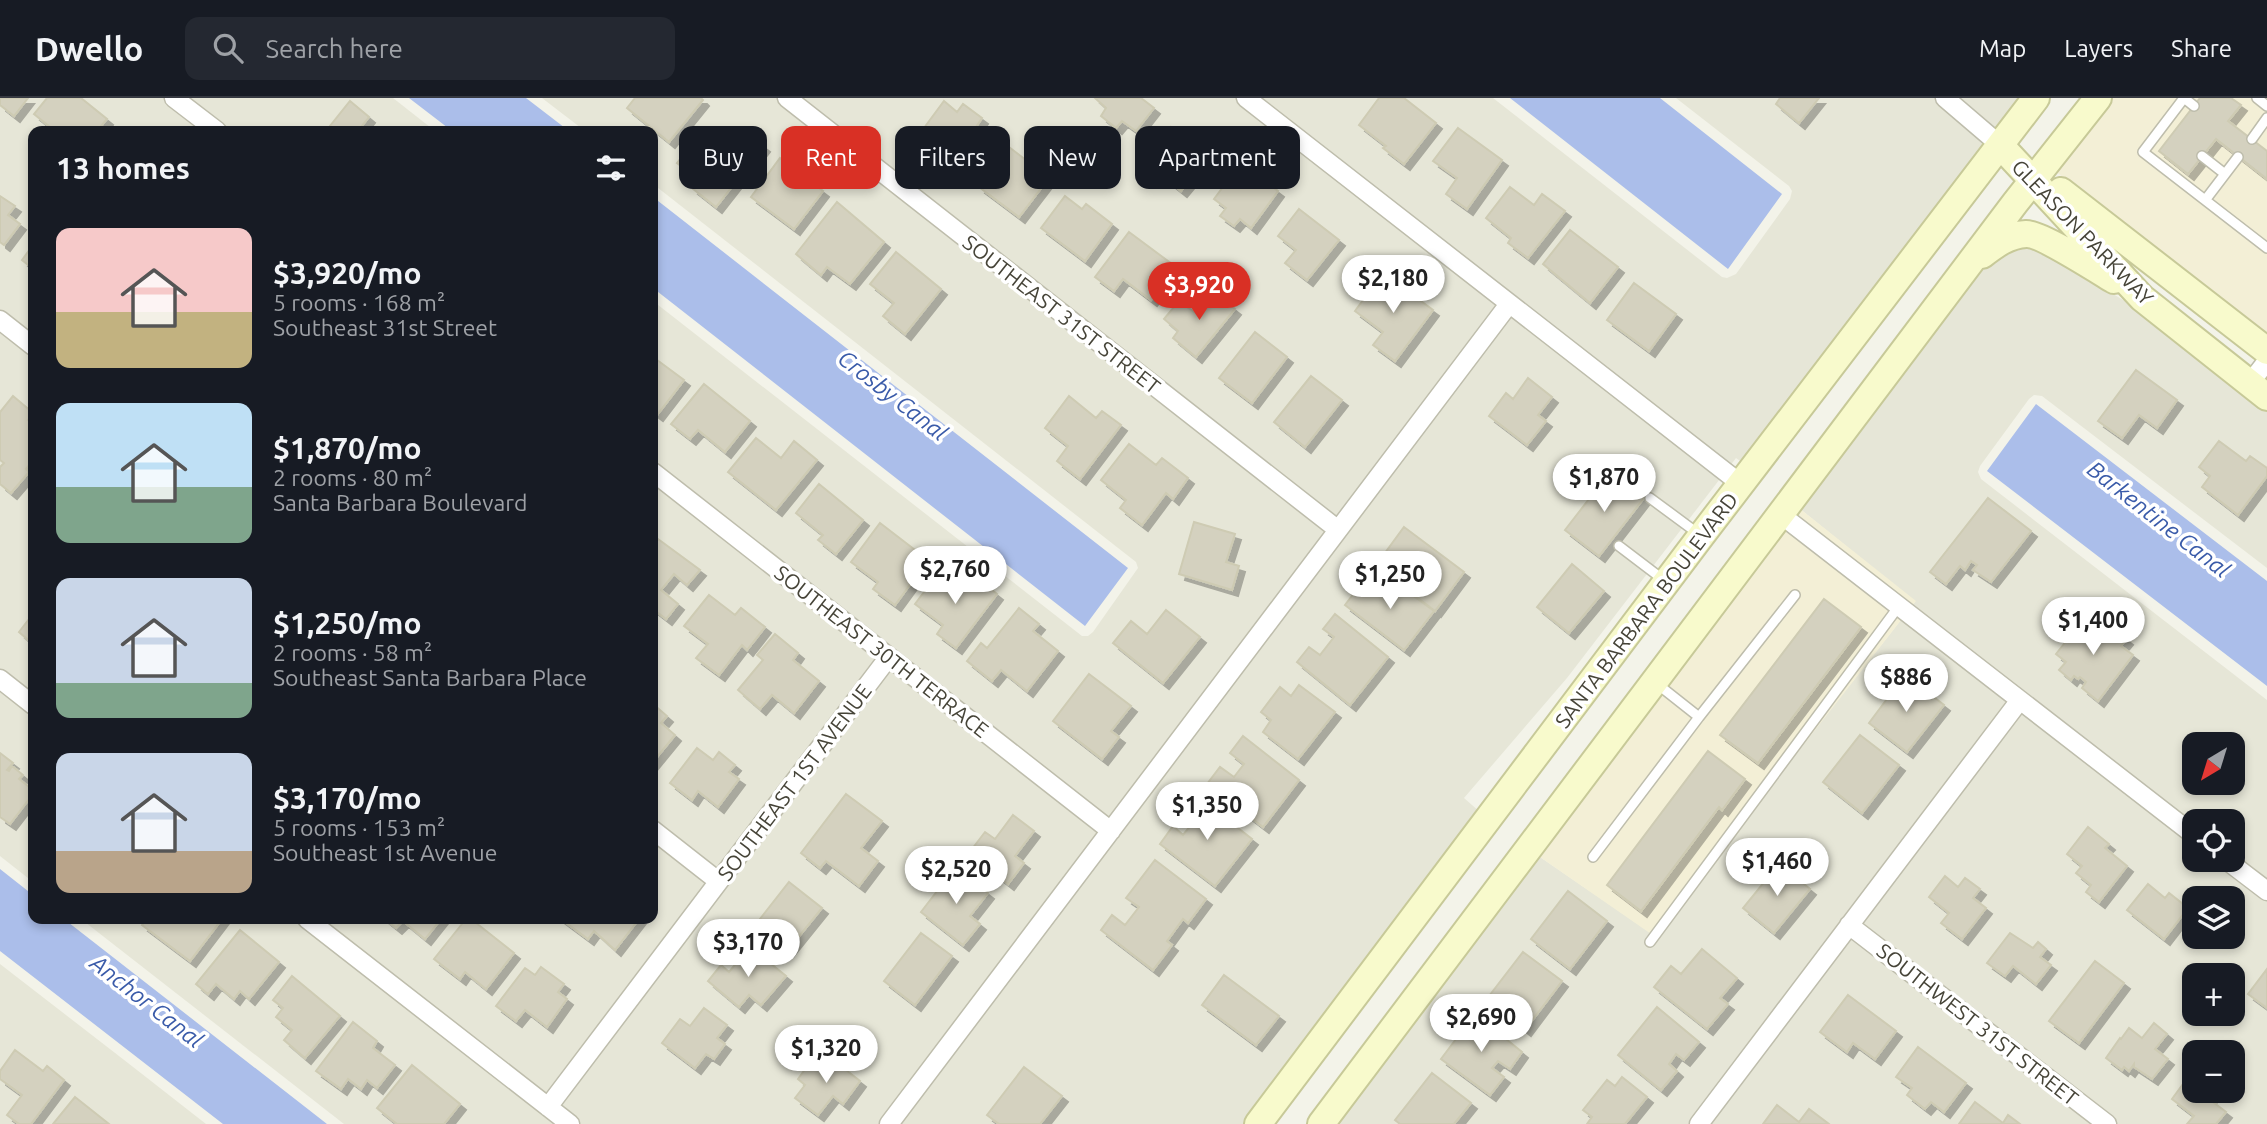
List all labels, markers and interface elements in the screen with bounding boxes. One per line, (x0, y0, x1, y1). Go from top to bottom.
search box (185, 17, 675, 80)
icon: search (209, 29, 247, 67)
text: Dwello (35, 30, 143, 67)
text: Search here (265, 34, 403, 63)
text: Map (1979, 35, 2026, 62)
text: Layers (2064, 35, 2133, 62)
text: Share (2171, 35, 2232, 62)
chip: Buy (679, 126, 767, 189)
chip: Rent (781, 126, 881, 189)
chip: Filters (895, 126, 1010, 189)
chip: New (1024, 126, 1121, 189)
chip: Apartment (1135, 126, 1300, 189)
icon: filters (592, 149, 630, 187)
text: 13 homes (56, 151, 190, 185)
street label: GLEASON PARKWAY (2007, 154, 2159, 310)
street label: SOUTHEAST 31ST STREET (959, 230, 1166, 399)
icon: home (112, 256, 196, 340)
text: $3,920/mo (273, 256, 422, 290)
pin: $2,180 (1336, 256, 1450, 315)
pin: $3,920 (1142, 262, 1256, 322)
text: $2,180 (1358, 265, 1428, 290)
text: $3,920 (1164, 272, 1234, 297)
text: 5 rooms · 168 m² (273, 290, 445, 315)
text: Southeast 31st Street (273, 315, 497, 340)
water label: Crosby Canal (833, 345, 953, 446)
icon: home (112, 431, 196, 515)
text: $1,870/mo (273, 431, 422, 465)
pin: $1,870 (1547, 454, 1661, 514)
water label: Barkentine Canal (2083, 456, 2235, 583)
text: $1,870 (1569, 464, 1639, 489)
text: 2 rooms · 80 m² (273, 465, 432, 490)
street label: SANTA BARBARA BOULEVARD (1550, 488, 1742, 732)
text: Santa Barbara Boulevard (273, 490, 527, 515)
pin: $2,760 (898, 546, 1012, 606)
pin: $1,250 (1333, 552, 1447, 611)
text: $2,760 (920, 556, 990, 581)
street label: SOUTHEAST 30TH TERRACE (770, 560, 994, 742)
text: $1,250 (1355, 561, 1425, 586)
pin: $1,400 (2036, 598, 2150, 657)
icon: home (112, 606, 196, 690)
text: $1,250/mo (273, 606, 422, 640)
text: $1,400 (2058, 607, 2128, 632)
text: 2 rooms · 58 m² (273, 640, 432, 665)
pin: $886 (1865, 654, 1947, 714)
text: $886 (1880, 664, 1932, 689)
text: Southeast Santa Barbara Place (273, 665, 587, 690)
street label: SOUTHEAST 1ST AVENUE (712, 679, 876, 885)
north arrow (2182, 732, 2245, 794)
map controls (2182, 732, 2245, 1103)
icon: home (112, 781, 196, 865)
text: $3,170/mo (273, 781, 422, 815)
pin: $1,350 (1150, 782, 1264, 842)
text: $1,350 (1172, 792, 1242, 817)
button: locate (2182, 809, 2245, 872)
text: 5 rooms · 153 m² (273, 815, 445, 840)
pin: $1,460 (1720, 838, 1834, 898)
text: Southeast 1st Avenue (273, 840, 497, 865)
pin: $2,520 (899, 846, 1013, 906)
text: $1,460 (1742, 848, 1812, 873)
text: $2,520 (921, 856, 991, 881)
button: layers (2182, 886, 2245, 949)
pin: $3,170 (691, 920, 805, 979)
text: $3,170 (713, 929, 783, 954)
street label: SOUTHWEST 31ST STREET (1873, 938, 2084, 1110)
water label: Anchor Canal (85, 949, 208, 1053)
button: + (2182, 963, 2245, 1026)
pin: $2,690 (1424, 995, 1538, 1054)
text: $2,690 (1446, 1004, 1516, 1029)
pin: $1,320 (769, 1026, 883, 1085)
text: $1,320 (791, 1035, 861, 1060)
button: − (2182, 1040, 2245, 1103)

